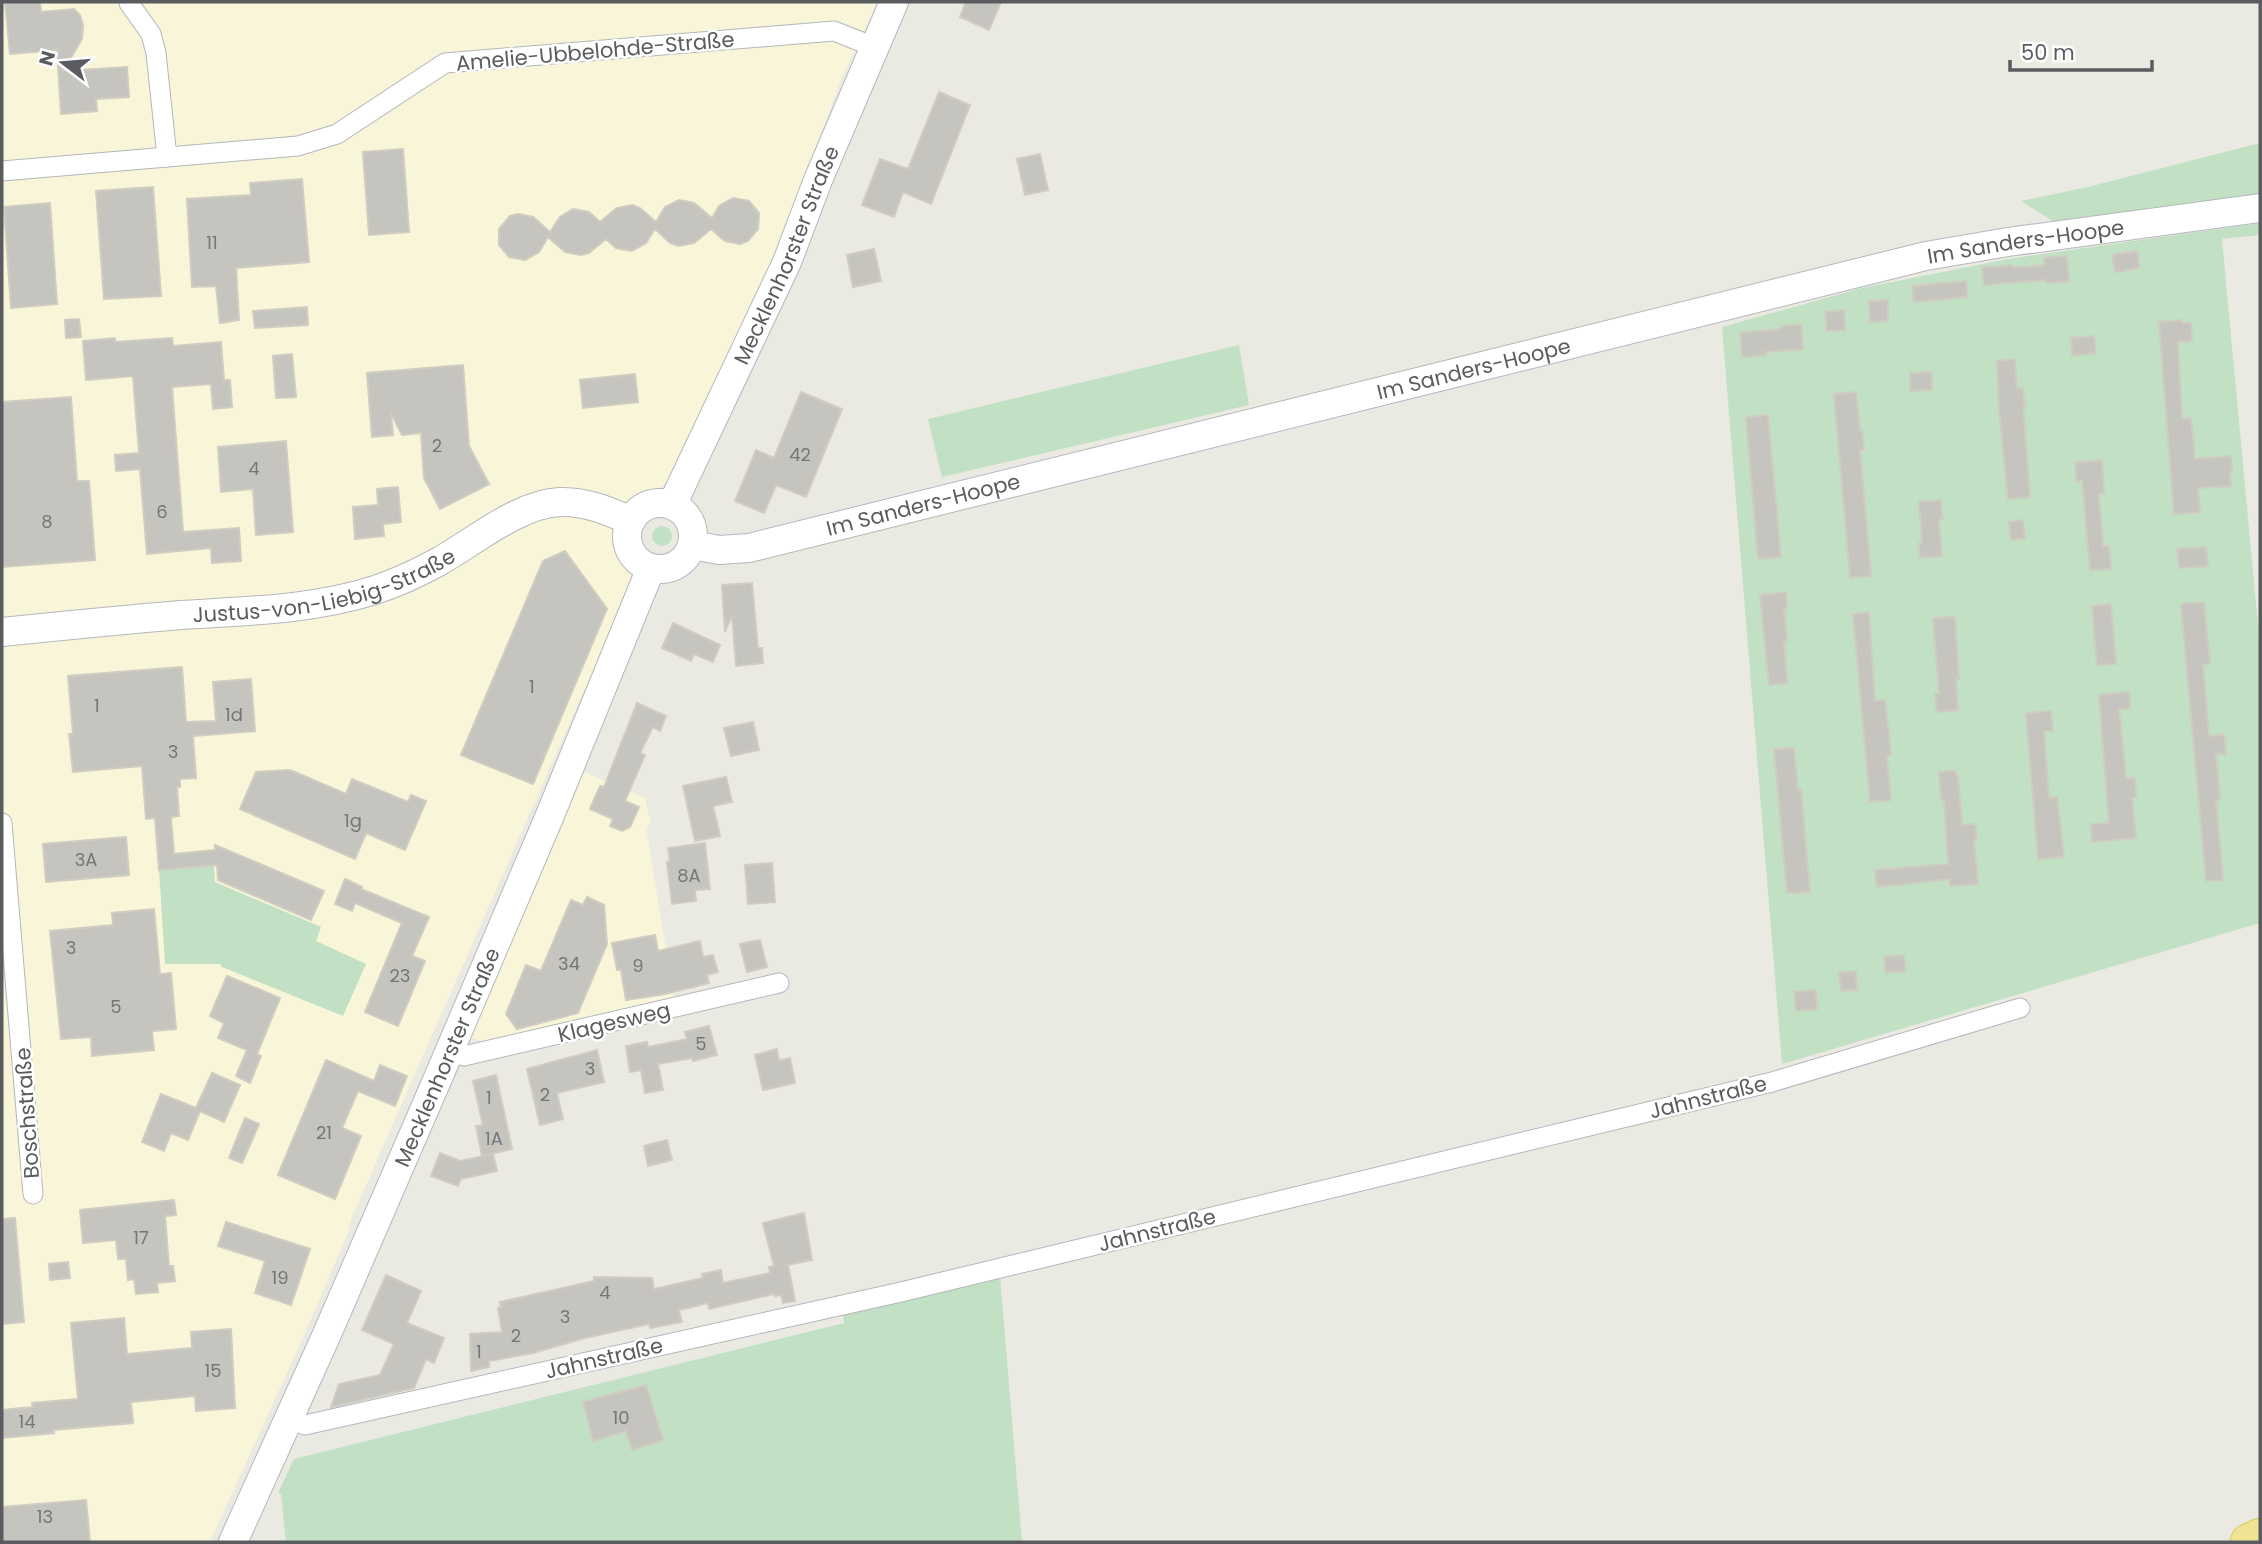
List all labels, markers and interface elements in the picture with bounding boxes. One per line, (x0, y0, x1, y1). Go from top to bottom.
street label: Amelie-Ubbelohde-Straße (455, 24, 735, 78)
north arrow (28, 28, 98, 98)
scale bar (2010, 28, 2152, 72)
text: 50 m (2021, 38, 2075, 67)
text: N (32, 48, 62, 69)
street label: Mecklenhorster Straße (726, 141, 846, 369)
street label: Im Sanders-Hoope (1925, 212, 2126, 270)
house number: 11 (206, 230, 218, 255)
street label: Im Sanders-Hoope (1374, 330, 1573, 406)
house number: 2 (432, 433, 442, 458)
house number: 42 (789, 442, 811, 467)
house number: 4 (248, 456, 260, 481)
street label: Im Sanders-Hoope (823, 466, 1023, 542)
house number: 6 (156, 499, 168, 524)
house number: 8 (41, 509, 53, 534)
street label: Justus-von-Liebig-Straße (192, 541, 461, 629)
house number: 1 (529, 674, 535, 699)
house number: 1 (94, 693, 100, 718)
house number: 1d (225, 702, 243, 727)
house number: 3 (168, 739, 178, 764)
house number: 1g (344, 808, 362, 833)
house number: 3A (75, 847, 97, 872)
house number: 8A (677, 863, 701, 888)
house number: 3 (66, 935, 76, 960)
street label: Mecklenhorster Straße (387, 943, 506, 1171)
house number: 34 (558, 951, 580, 976)
house number: 9 (632, 953, 644, 978)
house number: 23 (390, 963, 410, 988)
house number: 5 (110, 994, 122, 1019)
street label: Klagesweg (555, 995, 673, 1049)
house number: 5 (695, 1031, 707, 1056)
street label: Boschstraße (8, 1046, 46, 1180)
house number: 3 (585, 1056, 595, 1081)
street label: Jahnstraße (1646, 1068, 1770, 1126)
house number: 2 (540, 1082, 550, 1107)
house number: 1 (486, 1085, 492, 1110)
house number: 21 (316, 1120, 332, 1145)
house number: 1A (485, 1126, 503, 1151)
street label: Jahnstraße (1095, 1201, 1219, 1259)
house number: 17 (133, 1225, 149, 1250)
house number: 19 (271, 1265, 289, 1290)
house number: 4 (599, 1280, 611, 1305)
house number: 3 (560, 1304, 570, 1329)
house number: 2 (511, 1323, 521, 1348)
street label: Jahnstraße (542, 1330, 666, 1386)
house number: 1 (476, 1339, 482, 1364)
house number: 15 (204, 1358, 222, 1383)
house number: 10 (612, 1405, 630, 1430)
house number: 14 (18, 1409, 36, 1434)
house number: 13 (37, 1504, 53, 1529)

